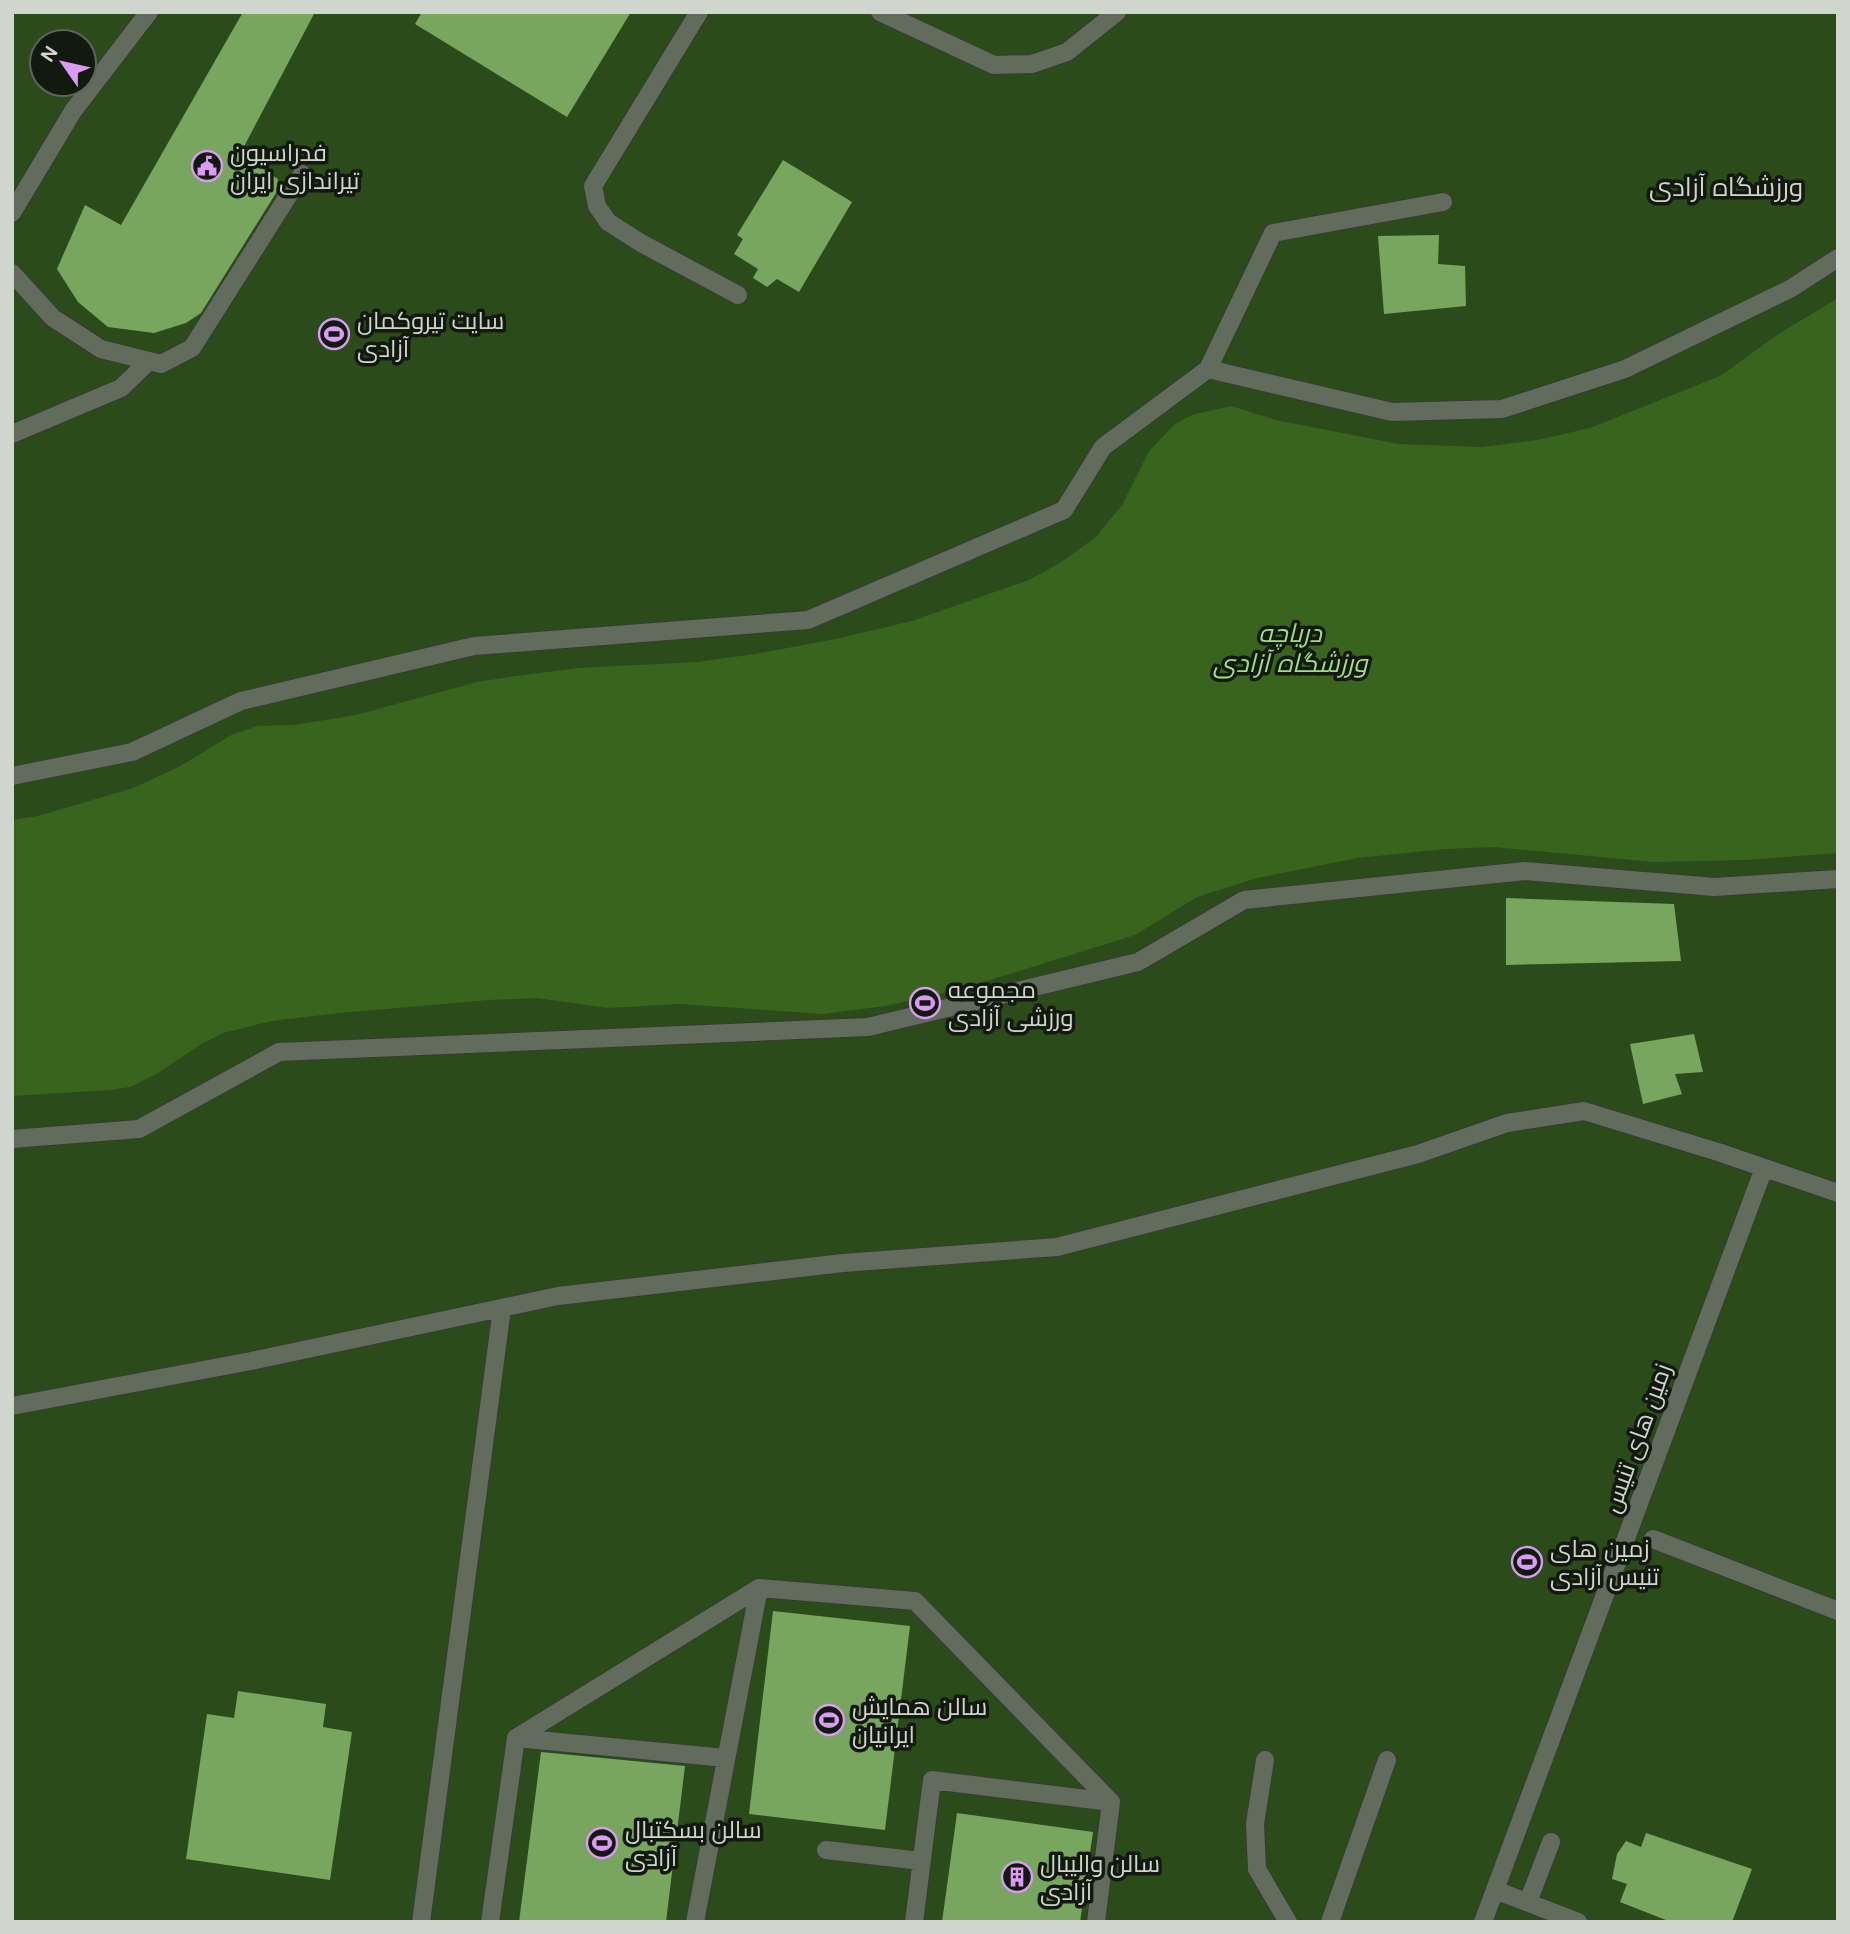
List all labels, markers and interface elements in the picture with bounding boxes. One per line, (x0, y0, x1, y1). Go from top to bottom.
north arrow (28, 28, 98, 98)
text: N (35, 41, 64, 67)
place label: فدراسیون تیراندازی ایران (230, 137, 360, 196)
public building icon: فدراسیون تیراندازی ایران (190, 149, 224, 183)
district label: ورزشگاه آزادی (1649, 170, 1803, 204)
place label: سایت تیروکمان آزادی (357, 305, 504, 364)
sports icon: سایت تیروکمان آزادی (317, 317, 351, 351)
water label: دریاچه ورزشگاه آزادی (1213, 616, 1369, 680)
place label: مجموعه ورزشی آزادی (948, 974, 1073, 1033)
sports icon: مجموعه ورزشی آزادی (908, 986, 942, 1020)
street label: زمین های تنیس (1596, 1359, 1678, 1517)
place label: زمین های تنیس آزادی (1550, 1533, 1660, 1592)
sports icon: زمین های تنیس آزادی (1510, 1545, 1544, 1579)
place label: سالن همایش ایرانیان (852, 1691, 987, 1750)
sports icon: سالن همایش ایرانیان (812, 1703, 846, 1737)
place label: سالن بسکتبال آزادی (625, 1814, 762, 1873)
sports icon: سالن بسکتبال آزادی (585, 1826, 619, 1860)
place label: سالن والیبال آزادی (1040, 1848, 1160, 1907)
building icon: سالن والیبال آزادی (1000, 1860, 1034, 1894)

